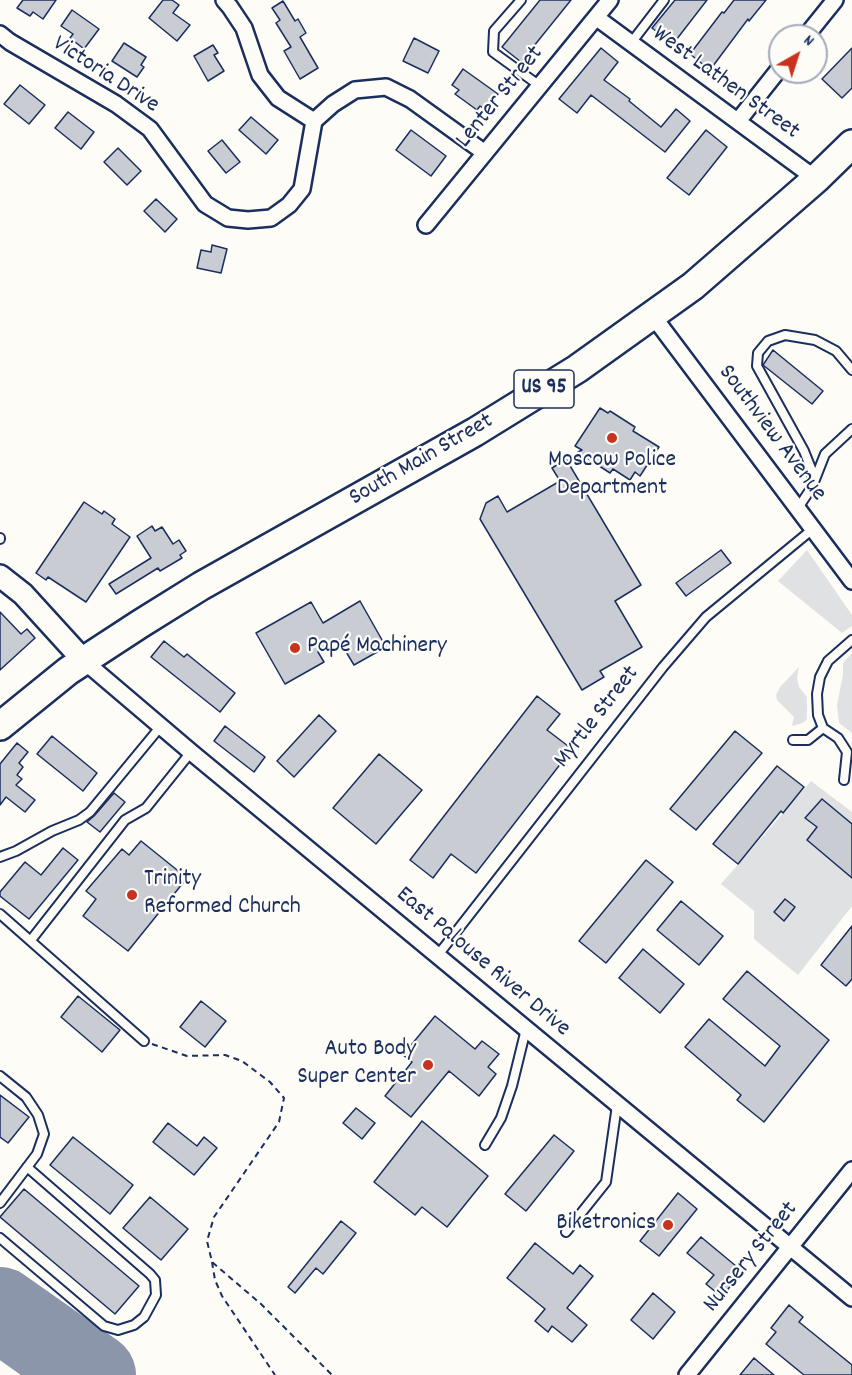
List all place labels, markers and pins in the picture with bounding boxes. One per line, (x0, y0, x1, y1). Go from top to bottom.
marker: Moscow Police Department (605, 431, 619, 445)
place label: Moscow Police Department (548, 448, 676, 504)
place label: Papé Machinery (307, 634, 447, 662)
marker: Papé Machinery (288, 641, 302, 655)
place label: Trinity Reformed Church (144, 867, 301, 923)
marker: Trinity Reformed Church (125, 888, 139, 902)
place label: Auto Body Super Center (297, 1037, 416, 1093)
marker: Auto Body Super Center (421, 1058, 435, 1072)
place label: Biketronics (556, 1211, 656, 1239)
marker: Biketronics (661, 1218, 675, 1232)

